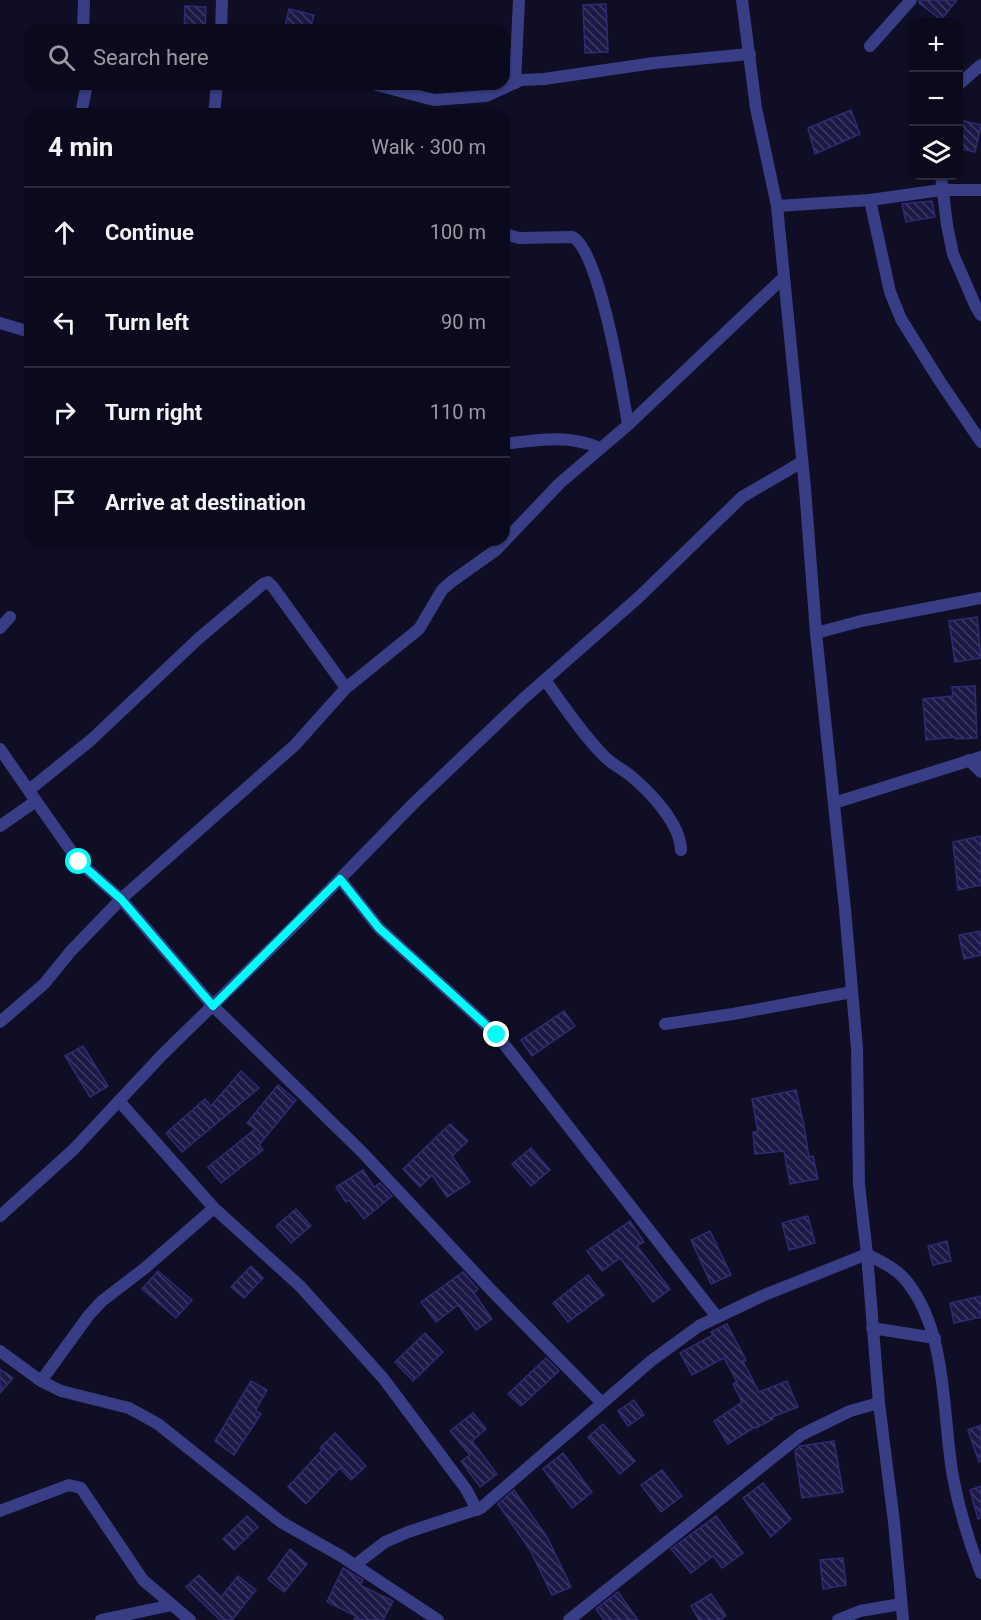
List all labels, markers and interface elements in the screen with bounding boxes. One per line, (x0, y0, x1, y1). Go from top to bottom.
map controls (909, 18, 963, 180)
button: + (909, 18, 963, 72)
search box (24, 24, 510, 90)
icon: search (45, 41, 78, 74)
text: Search here (93, 45, 209, 70)
button: − (909, 72, 963, 126)
button: layers (909, 126, 963, 180)
text: 4 min (48, 132, 113, 162)
text: Walk · 300 m (371, 135, 486, 159)
icon: ahead (48, 216, 81, 249)
text: Continue (105, 220, 194, 245)
text: 100 m (430, 220, 486, 244)
icon: left (48, 306, 81, 339)
text: Turn left (105, 310, 189, 335)
text: 90 m (441, 310, 486, 334)
icon: right (48, 396, 81, 429)
text: Turn right (105, 400, 202, 425)
text: 110 m (430, 400, 486, 424)
icon: arrive (48, 486, 81, 519)
text: Arrive at destination (105, 490, 306, 515)
route start (65, 848, 91, 874)
route end (483, 1021, 509, 1047)

